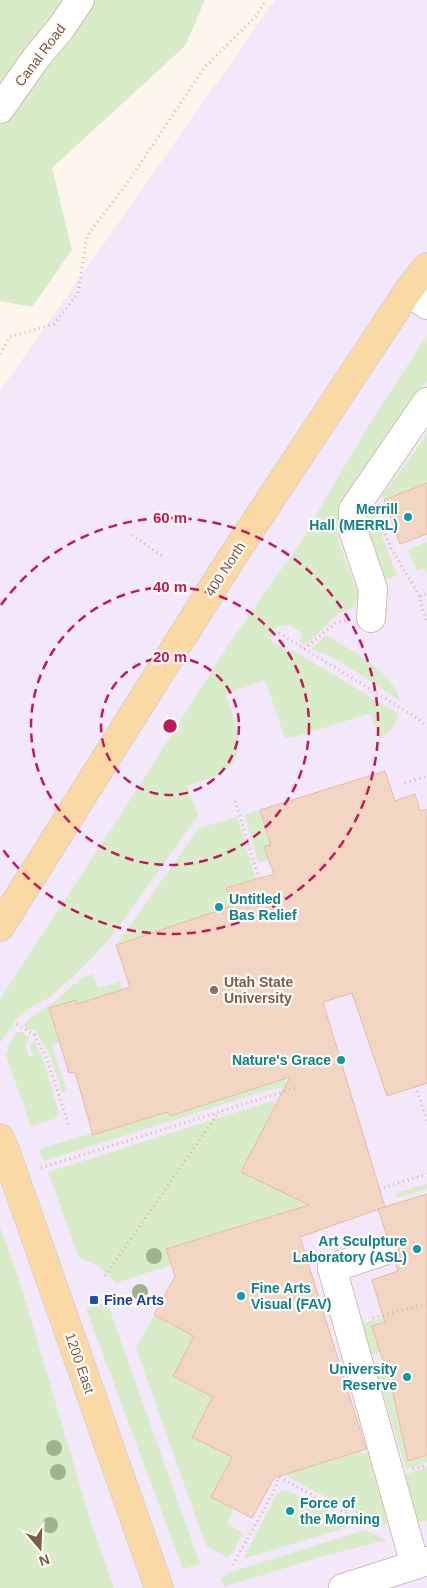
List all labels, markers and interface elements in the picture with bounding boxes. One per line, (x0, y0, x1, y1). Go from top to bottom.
street label: Canal Road (11, 21, 69, 89)
place label: Merrill Hall (MERRL) (309, 501, 398, 533)
text: 60 m (153, 509, 187, 526)
marker: Merrill Hall (MERRL) (402, 511, 414, 523)
street label: 400 North (202, 539, 248, 599)
text: 40 m (153, 578, 187, 595)
text: 20 m (153, 648, 187, 665)
centre of rings (161, 717, 179, 735)
place label: Untitled Bas Relief (229, 891, 297, 923)
marker: Untitled Bas Relief (213, 901, 225, 913)
place label: Utah State University (224, 974, 293, 1006)
marker: Utah State University (208, 984, 220, 996)
place label: Nature's Grace (232, 1052, 331, 1068)
marker: Nature's Grace (335, 1054, 347, 1066)
place label: Art Sculpture Laboratory (ASL) (293, 1233, 407, 1265)
marker: Art Sculpture Laboratory (ASL) (411, 1243, 423, 1255)
place label: Fine Arts Visual (FAV) (251, 1280, 331, 1312)
marker: Fine Arts Visual (FAV) (235, 1290, 247, 1302)
place label: Fine Arts (104, 1292, 164, 1308)
marker: Fine Arts (88, 1294, 100, 1306)
street label: 1200 East (62, 1331, 98, 1396)
place label: University Reserve (329, 1361, 397, 1393)
marker: University Reserve (401, 1371, 413, 1383)
place label: Force of the Morning (300, 1495, 380, 1527)
marker: Force of the Morning (284, 1505, 296, 1517)
north arrow (15, 1523, 65, 1573)
text: N (37, 1551, 52, 1570)

